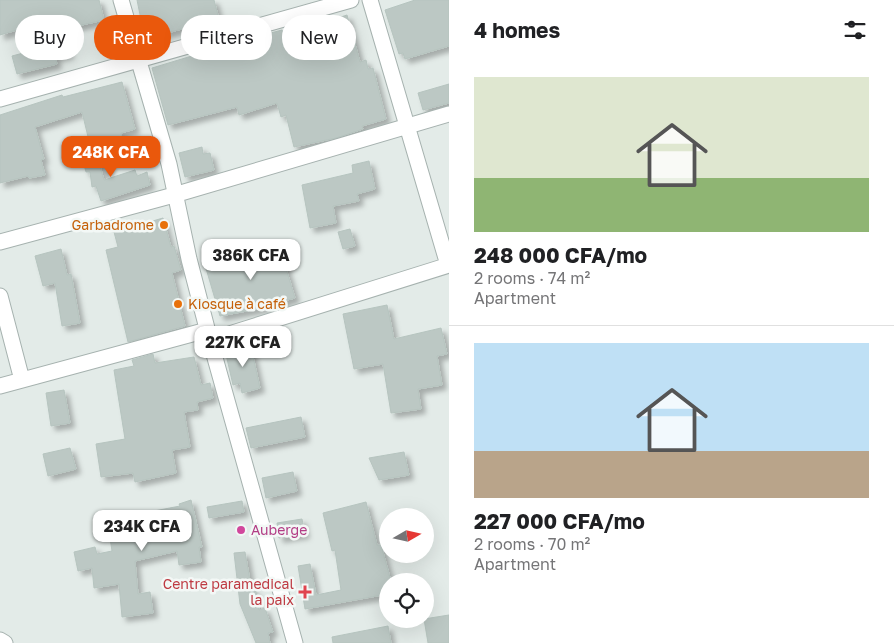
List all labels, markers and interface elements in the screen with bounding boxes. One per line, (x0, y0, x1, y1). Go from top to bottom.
chip: Buy (15, 15, 84, 60)
chip: Rent (94, 15, 171, 60)
chip: Filters (181, 15, 272, 60)
chip: New (282, 15, 356, 60)
icon: filters (841, 16, 869, 44)
text: 4 homes (474, 17, 560, 43)
icon: home (627, 110, 717, 200)
pin: 248K CFA (59, 136, 163, 178)
text: 248K CFA (72, 142, 150, 162)
place label: Garbadrome (71, 216, 154, 233)
marker: Garbadrome (158, 219, 170, 231)
pin: 386K CFA (199, 238, 303, 281)
text: 248 000 CFA/mo (474, 242, 647, 268)
text: 386K CFA (212, 245, 290, 265)
text: 2 rooms · 74 m² (474, 268, 590, 288)
text: Apartment (474, 288, 556, 308)
place label: Kiosque à café (188, 295, 286, 312)
marker: Kiosque à café (172, 298, 184, 310)
pin: 227K CFA (191, 326, 295, 368)
text: 227K CFA (205, 332, 281, 352)
icon: home (627, 375, 717, 465)
north arrow (379, 508, 434, 562)
map controls (379, 508, 434, 628)
text: 227 000 CFA/mo (474, 508, 645, 534)
pin: 234K CFA (90, 510, 194, 552)
text: 234K CFA (104, 516, 180, 536)
place label: Auberge (251, 521, 307, 538)
marker: Auberge (235, 524, 247, 536)
text: 2 rooms · 70 m² (474, 534, 590, 554)
text: Apartment (474, 554, 556, 574)
button: locate (379, 573, 434, 628)
place label: Centre paramedical la paix (163, 575, 294, 608)
marker: Centre paramedical la paix (298, 585, 312, 599)

